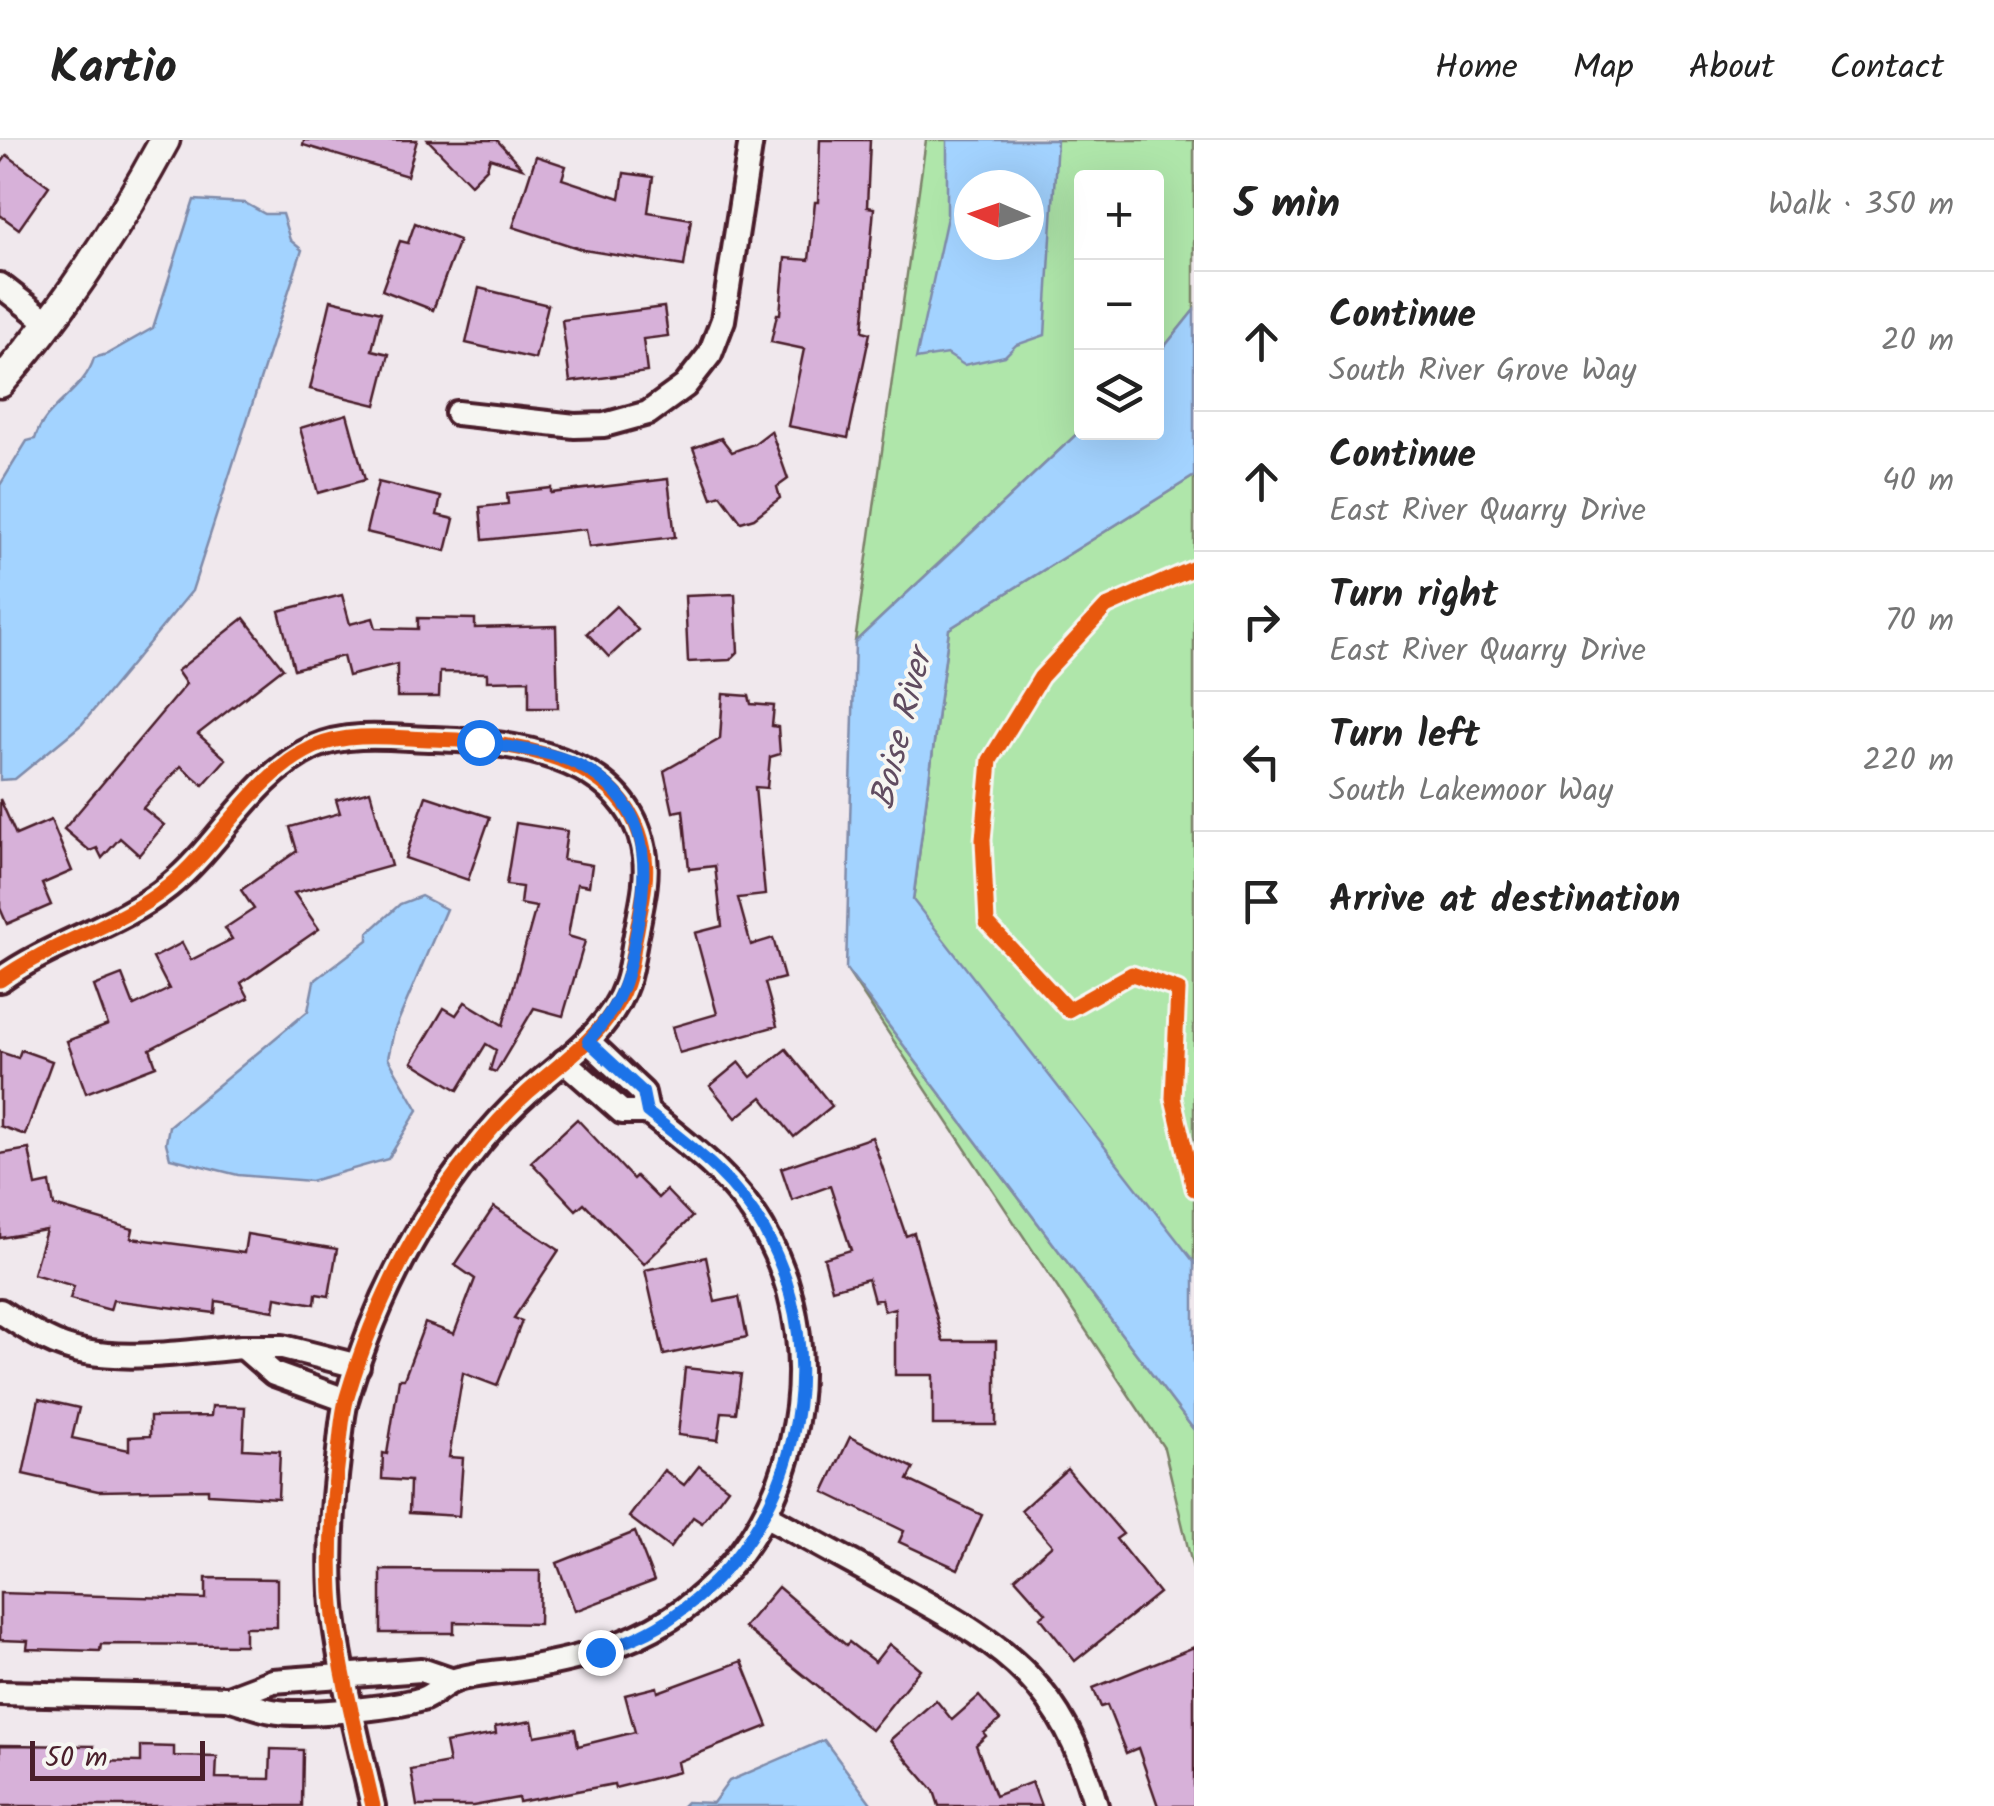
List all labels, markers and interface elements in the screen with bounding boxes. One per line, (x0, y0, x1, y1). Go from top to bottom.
text: Kartio (50, 31, 177, 107)
text: Home (1435, 41, 1518, 97)
text: Map (1573, 41, 1634, 97)
text: About (1689, 41, 1774, 97)
text: Contact (1829, 41, 1944, 97)
north arrow (954, 170, 1044, 260)
map controls (1074, 170, 1164, 440)
button: + (1074, 170, 1164, 260)
text: 5 min (1234, 172, 1340, 239)
text: Walk · 350 m (1768, 180, 1954, 231)
button: − (1074, 260, 1164, 350)
text: Continue (1329, 286, 1476, 346)
icon: ahead (1234, 314, 1289, 369)
text: 20 m (1881, 316, 1954, 367)
text: South River Grove Way (1329, 346, 1636, 397)
button: layers (1074, 350, 1164, 440)
text: Continue (1329, 426, 1476, 486)
icon: ahead (1234, 454, 1289, 509)
text: 40 m (1882, 456, 1954, 507)
text: East River Quarry Drive (1329, 486, 1646, 537)
text: Turn right (1329, 566, 1498, 626)
icon: right (1234, 594, 1289, 649)
text: 70 m (1885, 596, 1954, 647)
text: East River Quarry Drive (1329, 626, 1646, 677)
water label: Boise River (856, 638, 951, 815)
text: Turn left (1329, 706, 1480, 766)
route start (457, 720, 503, 766)
icon: left (1234, 734, 1289, 789)
text: 220 m (1863, 736, 1954, 787)
text: South Lakemoor Way (1329, 766, 1613, 817)
text: Arrive at destination (1329, 871, 1680, 931)
icon: arrive (1234, 874, 1289, 929)
route end (578, 1630, 624, 1676)
scale bar (30, 1736, 205, 1780)
text: 50 m (45, 1736, 108, 1781)

